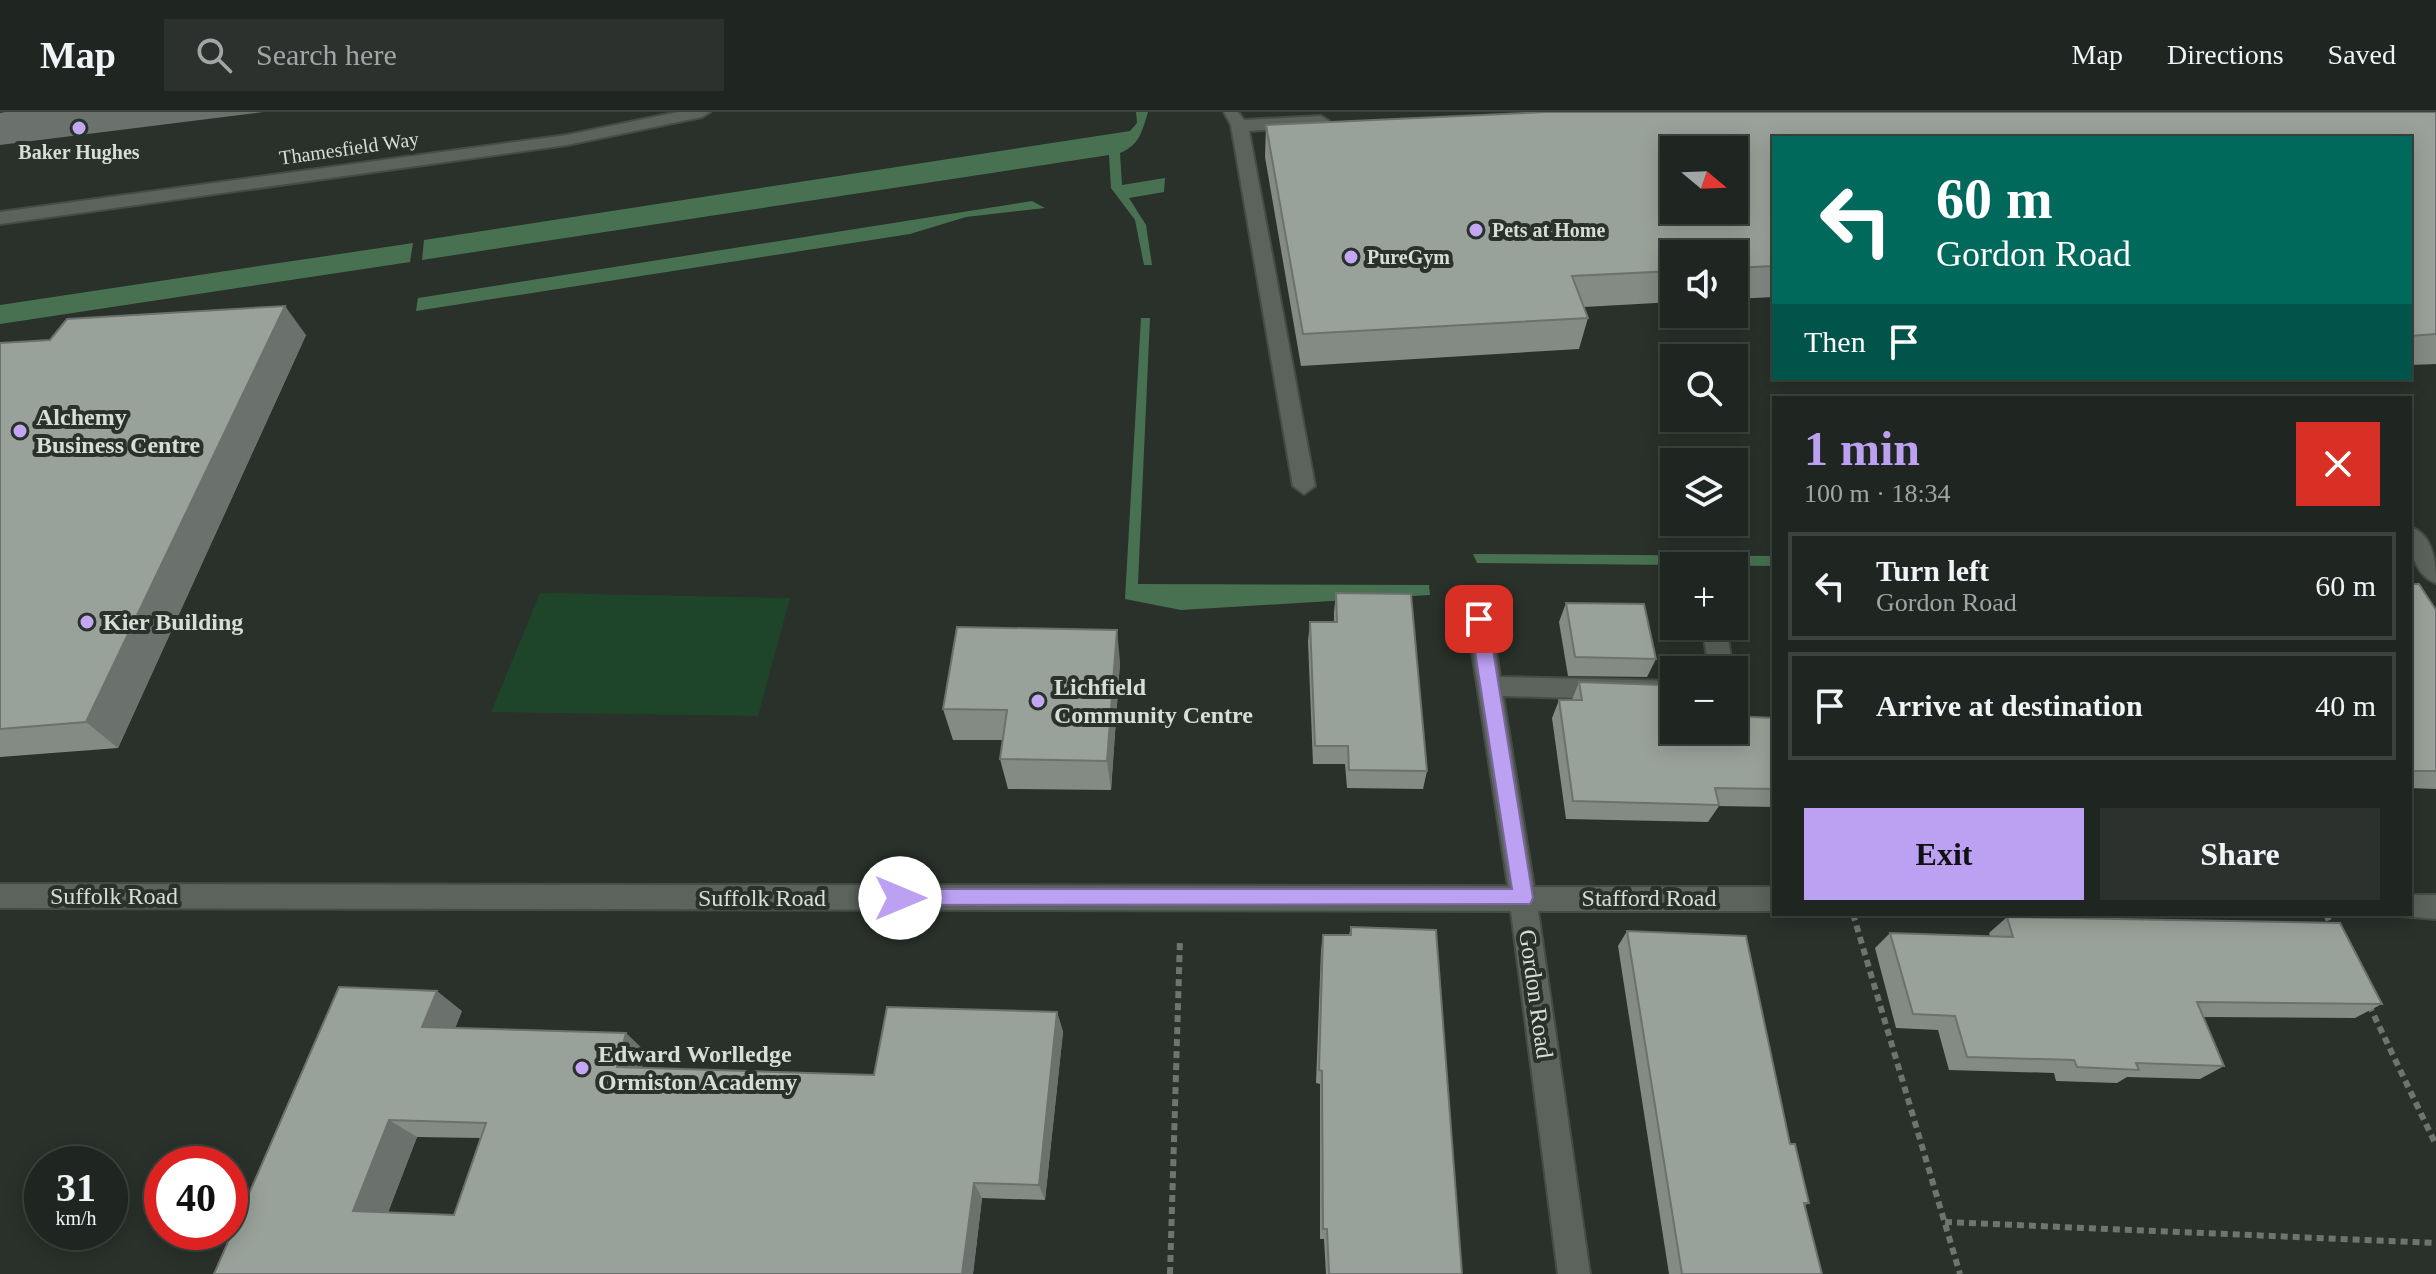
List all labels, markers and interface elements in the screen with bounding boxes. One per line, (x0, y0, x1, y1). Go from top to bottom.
search box (164, 19, 724, 91)
icon: search (192, 33, 236, 77)
text: Map (40, 34, 116, 76)
text: Search here (256, 38, 397, 71)
text: Map (2072, 39, 2123, 70)
text: Directions (2167, 39, 2284, 70)
text: Saved (2328, 39, 2396, 70)
marker: Baker Hughes (70, 119, 88, 137)
street label: Thamesfield Way (278, 127, 420, 170)
north arrow (1660, 136, 1748, 224)
map controls (1660, 136, 1748, 744)
place label: Baker Hughes (18, 141, 140, 164)
icon: left (1804, 168, 1908, 272)
text: 60 m (1936, 168, 2053, 230)
place label: Pets at Home (1492, 219, 1605, 241)
marker: Pets at Home (1467, 221, 1485, 239)
text: Gordon Road (1936, 234, 2131, 274)
button: sound (1660, 240, 1748, 328)
place label: PureGym (1367, 246, 1450, 269)
marker: PureGym (1342, 248, 1360, 266)
icon: arrive (1882, 320, 1926, 364)
text: Then (1804, 325, 1866, 358)
button: search (1660, 344, 1748, 432)
place label: Alchemy Business Centre (36, 404, 201, 458)
marker: Alchemy Business Centre (11, 422, 29, 440)
text: 1 min (1804, 422, 1920, 475)
button: close (2296, 422, 2380, 506)
button: layers (1660, 448, 1748, 536)
text: 100 m · 18:34 (1804, 479, 1951, 508)
button: + (1660, 552, 1748, 640)
text: Turn left (1876, 554, 1989, 587)
icon: left (1808, 564, 1852, 608)
text: 60 m (2315, 569, 2376, 602)
pin (1445, 585, 1513, 653)
text: Gordon Road (1876, 588, 2017, 617)
icon: arrive (1457, 597, 1501, 641)
place label: Kier Building (103, 609, 243, 635)
marker: Kier Building (78, 613, 96, 631)
button: − (1660, 656, 1748, 744)
place label: Lichfield Community Centre (1054, 674, 1253, 728)
icon: arrive (1808, 684, 1852, 728)
text: Arrive at destination (1876, 689, 2143, 722)
text: 40 m (2315, 689, 2376, 722)
marker: Lichfield Community Centre (1029, 692, 1047, 710)
button: Exit (1804, 808, 2084, 900)
button: Share (2100, 808, 2380, 900)
position arrow (858, 856, 942, 940)
street label: Suffolk Road (50, 883, 178, 909)
street label: Suffolk Road (698, 885, 826, 911)
street label: Stafford Road (1582, 885, 1716, 911)
street label: Gordon Road (1514, 928, 1558, 1060)
place label: Edward Worlledge Ormiston Academy (598, 1041, 797, 1095)
marker: Edward Worlledge Ormiston Academy (573, 1059, 591, 1077)
speed limit sign: 40 (144, 1146, 248, 1250)
text: 31 (56, 1165, 96, 1210)
text: km/h (55, 1207, 97, 1229)

